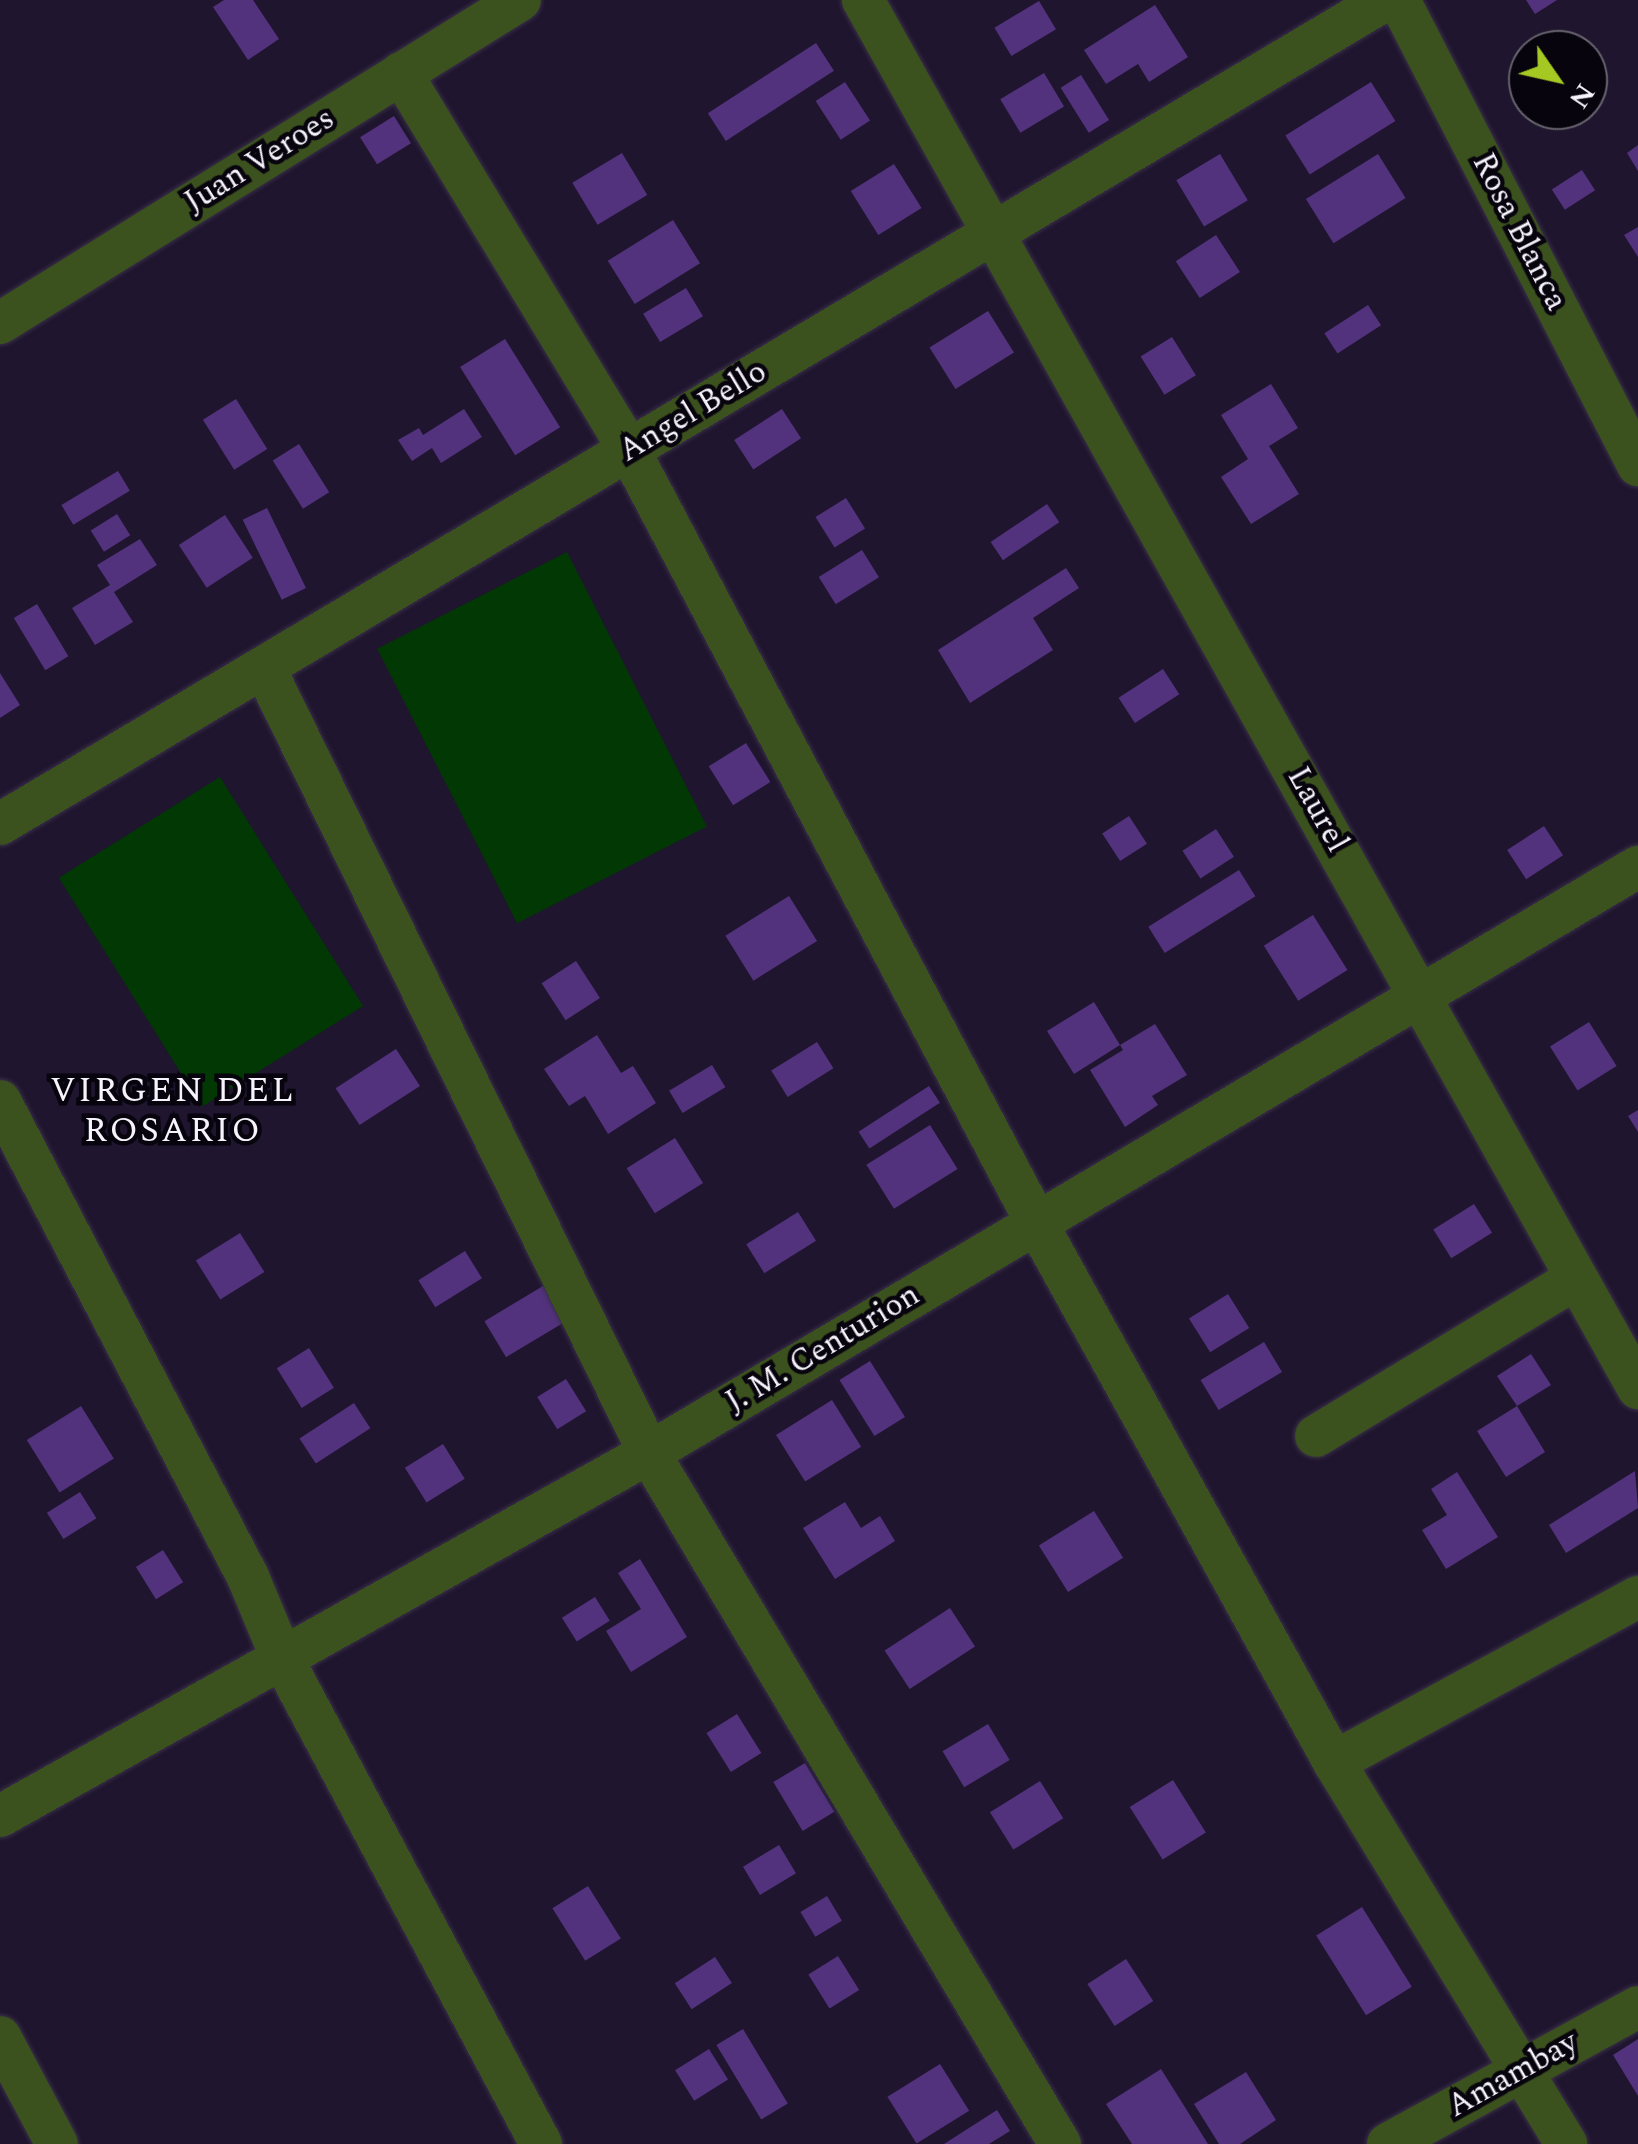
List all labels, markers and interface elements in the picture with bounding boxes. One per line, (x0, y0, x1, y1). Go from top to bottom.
north arrow (1508, 30, 1608, 130)
text: N (1557, 74, 1606, 117)
street label: Juan Veroes (178, 100, 342, 222)
street label: Rosa Blanca (1463, 147, 1575, 317)
street label: Angel Bello (612, 353, 774, 471)
street label: Laurel (1278, 761, 1356, 859)
district label: VIRGEN DEL ROSARIO (50, 1070, 296, 1152)
street label: J. M. Centurion (719, 1276, 927, 1422)
street label: Amambay (1441, 2024, 1585, 2126)

